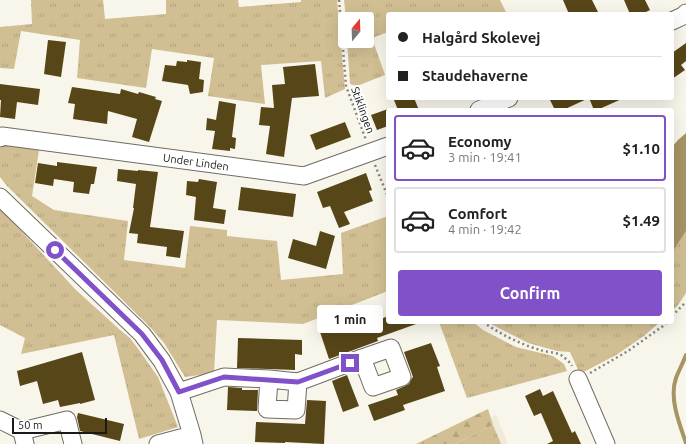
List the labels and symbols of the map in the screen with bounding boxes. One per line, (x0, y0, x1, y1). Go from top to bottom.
north arrow (338, 12, 374, 48)
street label: Stiklingen (349, 85, 377, 135)
street label: Under Linden (162, 151, 230, 173)
route start (46, 241, 64, 259)
callout: 1 min (317, 305, 383, 333)
route end (341, 354, 359, 372)
scale bar (12, 416, 107, 435)

